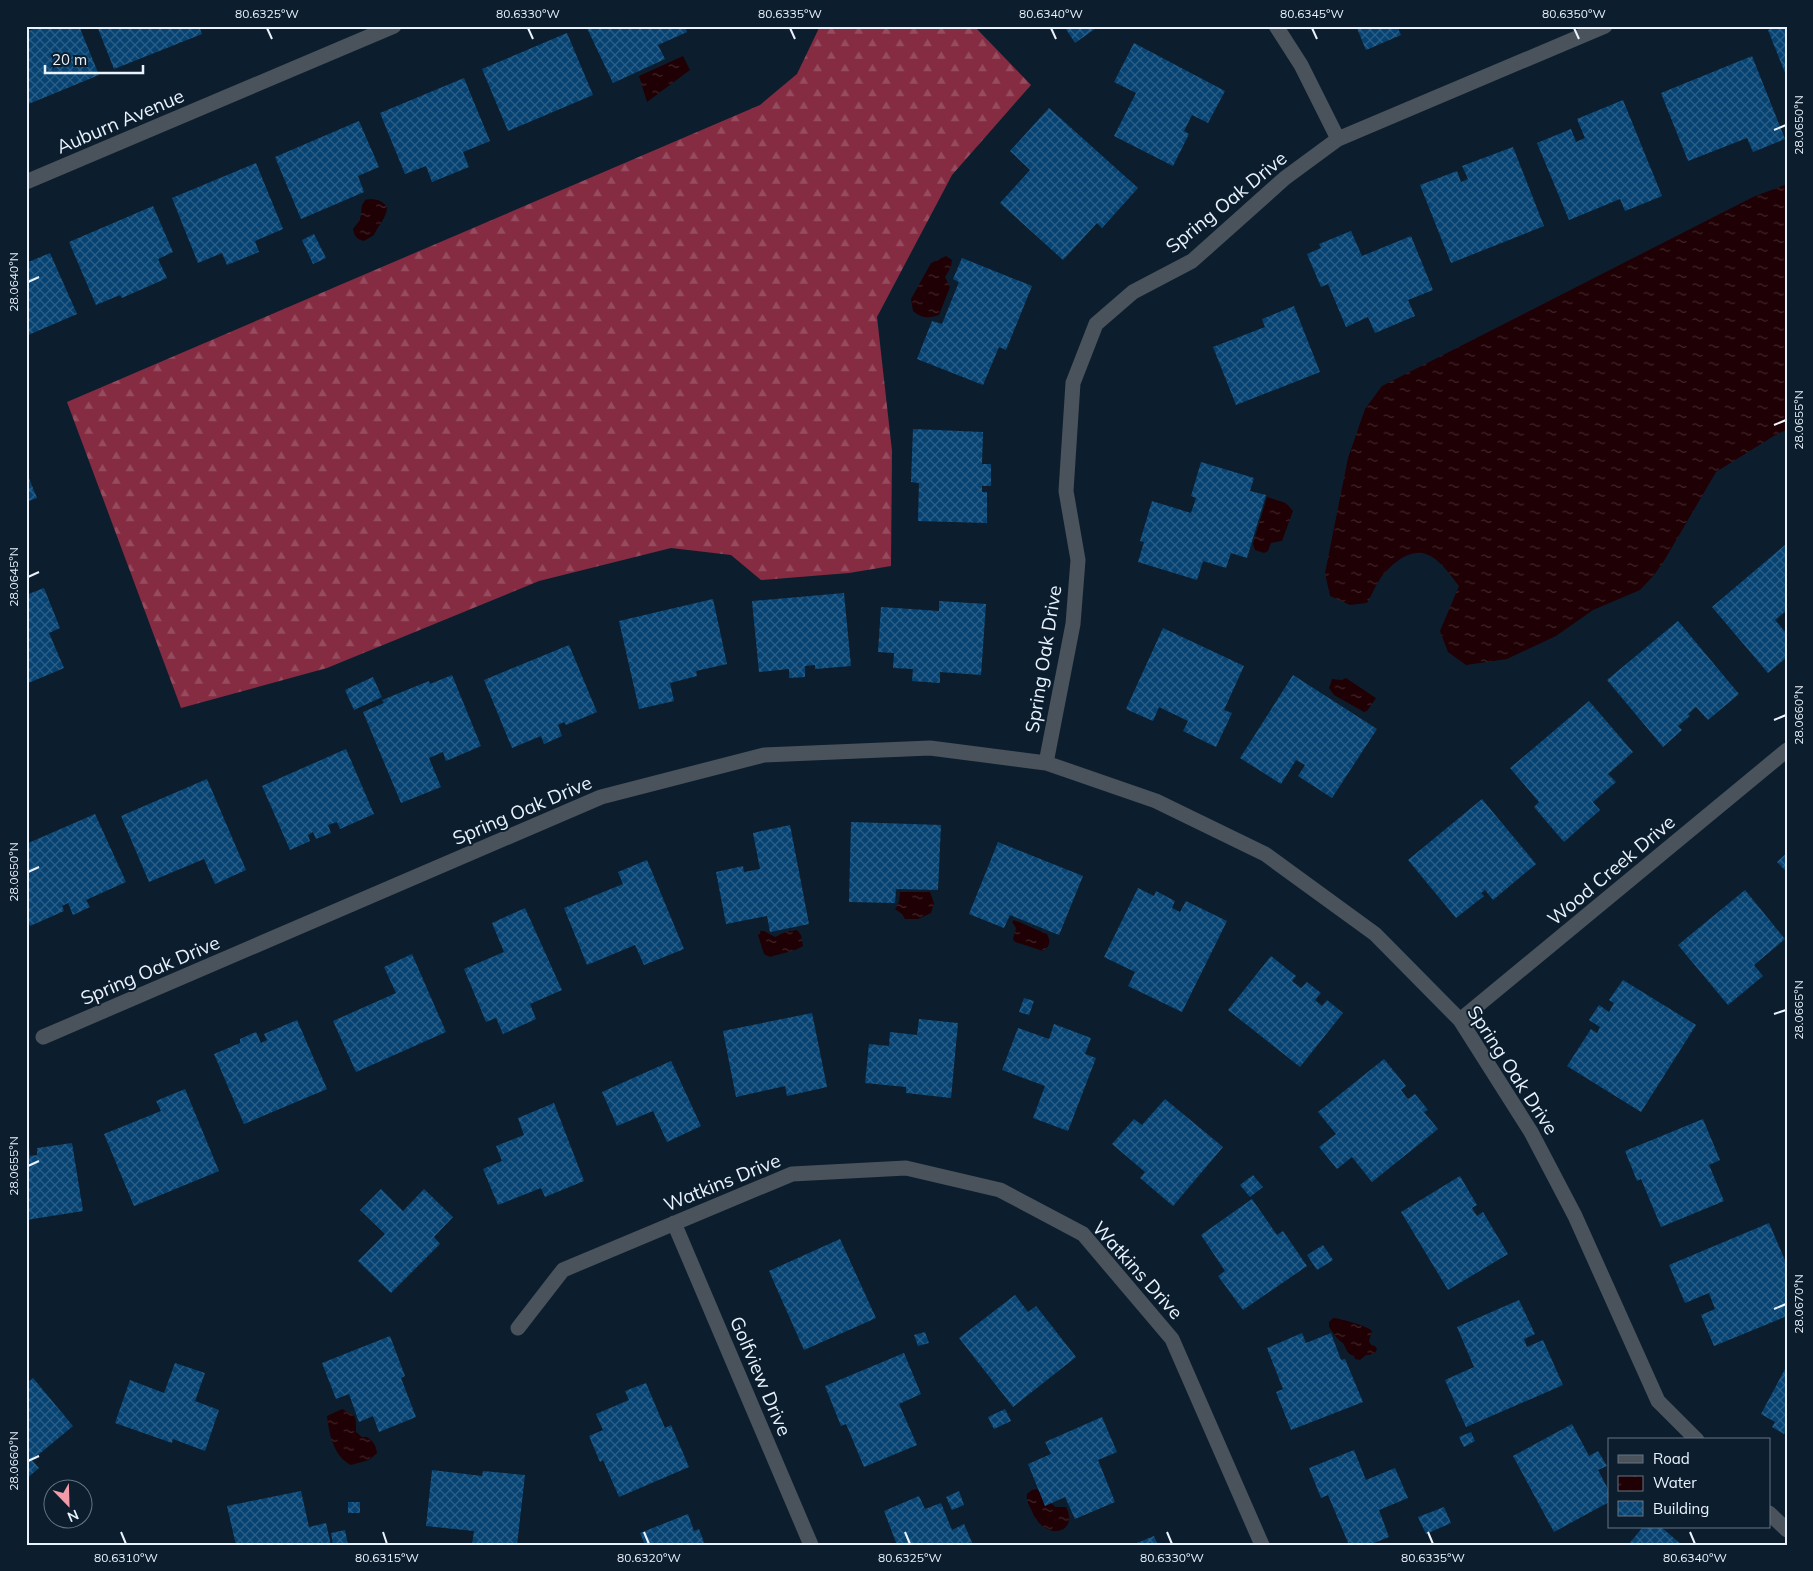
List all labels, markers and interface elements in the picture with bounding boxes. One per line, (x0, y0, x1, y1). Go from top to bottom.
text: 80.6325°W (235, 6, 299, 21)
text: 80.6330°W (496, 6, 560, 21)
text: 80.6335°W (758, 6, 822, 21)
text: 80.6340°W (1019, 6, 1083, 21)
text: 80.6345°W (1280, 6, 1344, 21)
text: 80.6350°W (1542, 6, 1606, 21)
scale bar (45, 42, 142, 74)
text: 20 m (52, 50, 87, 69)
street label: Auburn Avenue (53, 83, 187, 159)
text: 28.0650°N (1791, 95, 1806, 155)
street label: Spring Oak Drive (1161, 146, 1291, 258)
text: 28.0640°N (6, 252, 21, 312)
text: 28.0655°N (1791, 390, 1806, 450)
text: 28.0645°N (6, 547, 21, 607)
street label: Spring Oak Drive (1019, 584, 1067, 734)
text: 28.0660°N (1791, 685, 1806, 745)
street label: Spring Oak Drive (449, 770, 595, 850)
street label: Wood Creek Drive (1542, 810, 1680, 930)
text: 28.0650°N (6, 842, 21, 902)
street label: Spring Oak Drive (77, 930, 223, 1010)
text: 28.0665°N (1791, 980, 1806, 1040)
street label: Spring Oak Drive (1462, 1001, 1564, 1139)
text: 28.0655°N (6, 1136, 21, 1196)
street label: Watkins Drive (660, 1148, 784, 1216)
street label: Watkins Drive (1088, 1216, 1188, 1324)
text: 28.0670°N (1791, 1274, 1806, 1334)
street label: Golfview Drive (725, 1313, 797, 1439)
text: 28.0660°N (6, 1431, 21, 1491)
legend (1608, 1438, 1770, 1528)
text: Road (1653, 1449, 1690, 1468)
text: Water (1653, 1473, 1697, 1492)
north arrow (42, 1478, 92, 1528)
text: Building (1653, 1499, 1709, 1518)
text: N (65, 1506, 81, 1526)
text: 80.6310°W (94, 1550, 158, 1565)
text: 80.6315°W (355, 1550, 419, 1565)
text: 80.6320°W (617, 1550, 681, 1565)
text: 80.6325°W (878, 1550, 942, 1565)
text: 80.6330°W (1140, 1550, 1204, 1565)
text: 80.6335°W (1401, 1550, 1465, 1565)
text: 80.6340°W (1663, 1550, 1727, 1565)

